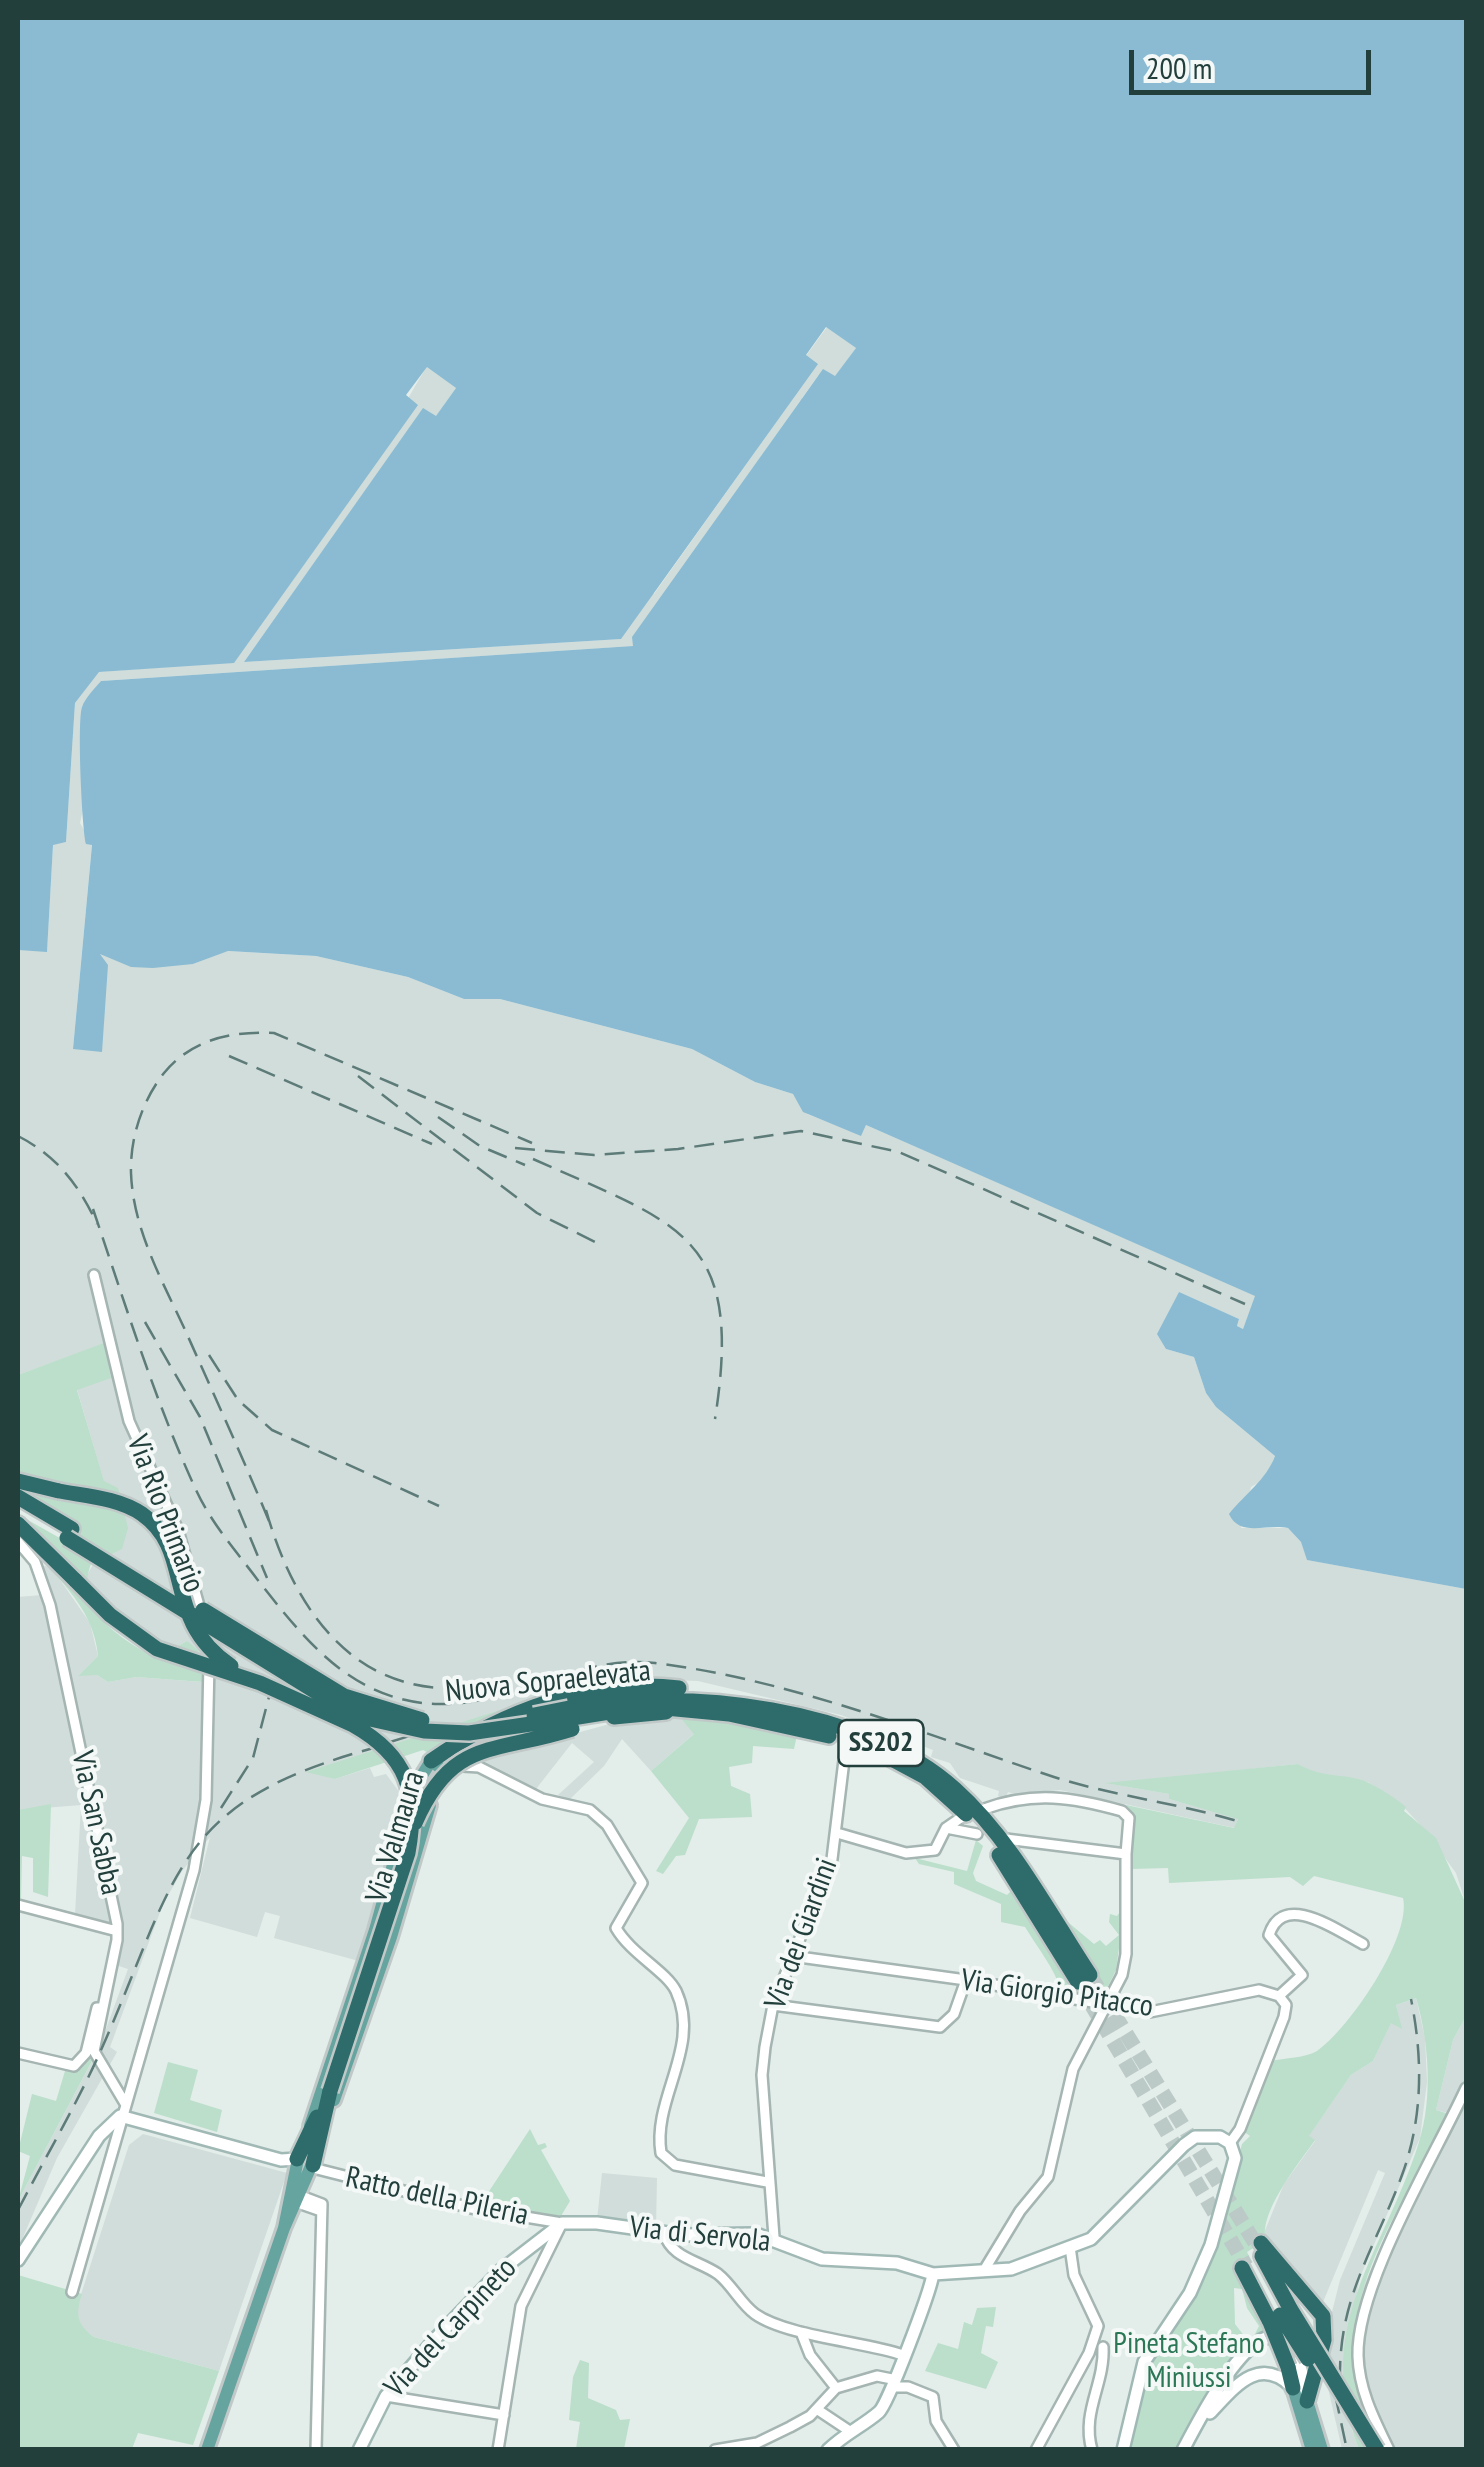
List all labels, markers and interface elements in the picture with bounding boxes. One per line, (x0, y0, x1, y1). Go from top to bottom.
scale bar (1134, 30, 1376, 92)
text: 200 m (1146, 48, 1212, 87)
street label: Via Rio Primario (119, 1430, 211, 1598)
street label: Nuova Sopraelevata (444, 1653, 652, 1711)
road number: SS202 (838, 1720, 924, 1766)
street label: Via San Sabba (63, 1748, 129, 1898)
street label: Via Valmaura (359, 1767, 433, 1907)
street label: Via dei Giardini (758, 1854, 846, 2014)
street label: Via Giorgio Pitacco (959, 1963, 1155, 2025)
street label: Ratto della Pileria (342, 2160, 532, 2234)
street label: Via di Servola (628, 2210, 772, 2260)
street label: Via del Carpineto (377, 2251, 525, 2405)
park label: Pineta Stefano Miniussi (1113, 2326, 1265, 2396)

